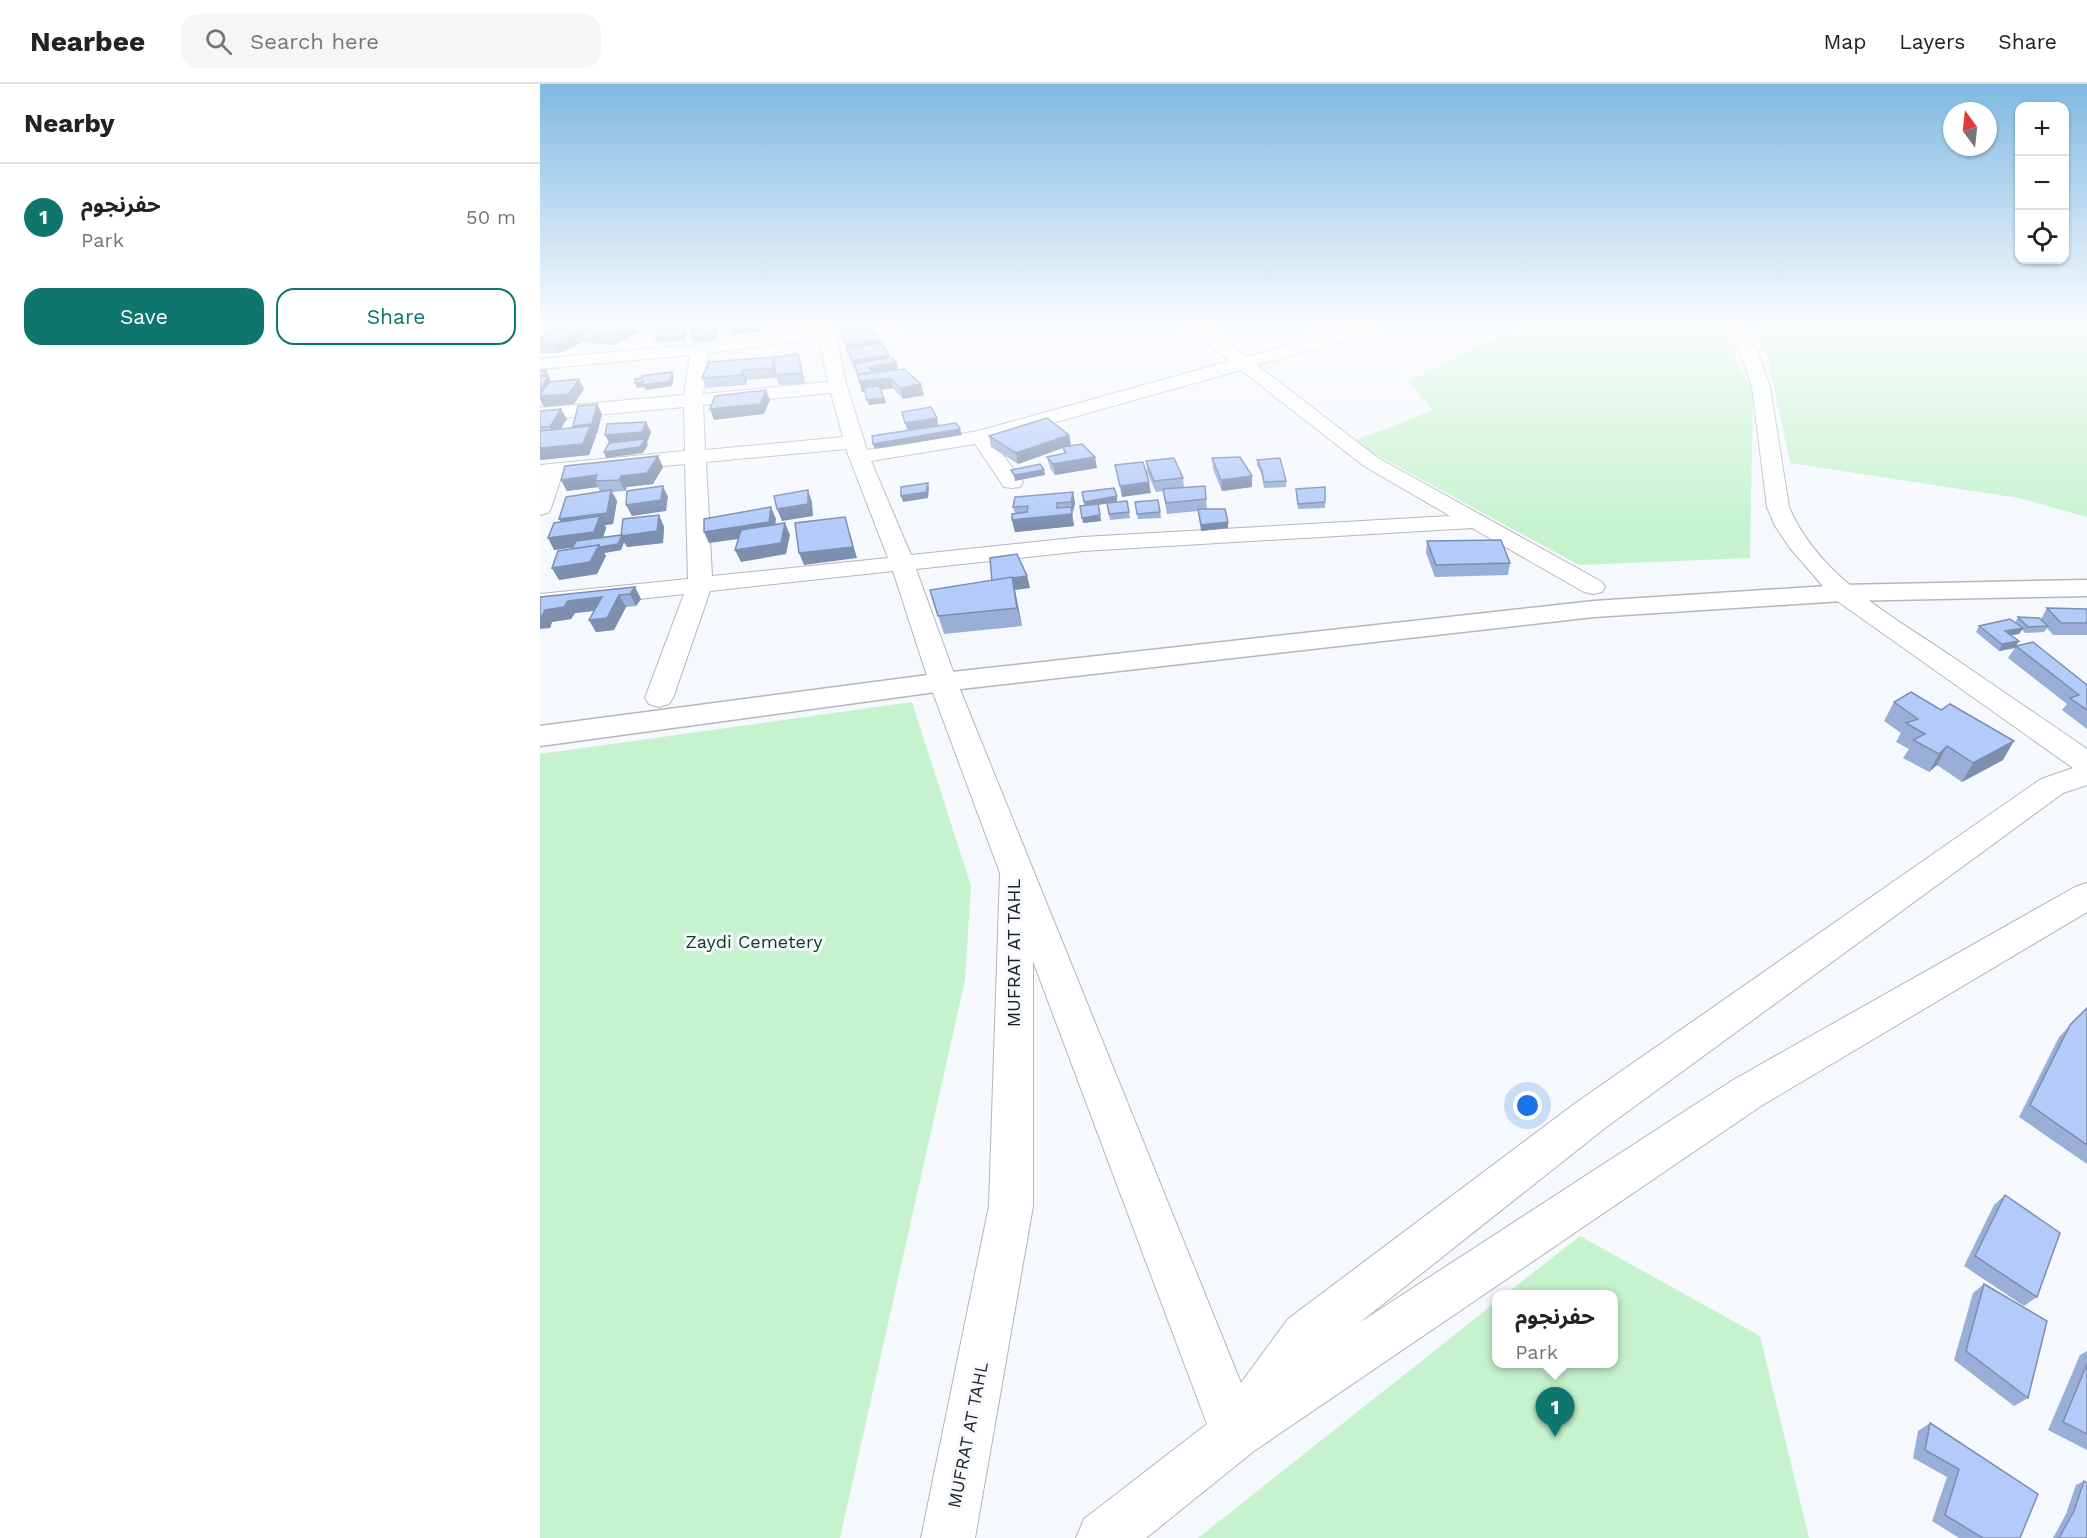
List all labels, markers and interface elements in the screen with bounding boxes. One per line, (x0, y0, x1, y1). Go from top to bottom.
search box (181, 14, 601, 68)
text: Nearbee (30, 25, 145, 58)
icon: search (202, 25, 235, 58)
text: Search here (250, 29, 379, 54)
text: Map (1823, 29, 1866, 54)
text: Layers (1899, 29, 1965, 54)
text: Share (1998, 29, 2057, 54)
north arrow (1943, 102, 1997, 156)
map controls (2015, 102, 2069, 264)
button: + (2015, 102, 2069, 156)
text: Nearby (24, 108, 115, 138)
button: − (2015, 156, 2069, 210)
text: حفرنجوم (81, 192, 161, 217)
text: 1 (39, 205, 48, 229)
text: 50 m (466, 205, 516, 229)
button: locate (2015, 210, 2069, 264)
text: Park (81, 228, 124, 252)
button: Save (24, 288, 264, 345)
button: Share (276, 288, 516, 345)
street label: MUFRAT AT TAHL (1003, 879, 1024, 1027)
park label: Zaydi Cemetery (685, 931, 823, 952)
your location (1513, 1091, 1542, 1120)
popup (1492, 1290, 1618, 1368)
text: حفرنجوم (1515, 1304, 1595, 1329)
text: Park (1515, 1340, 1558, 1364)
street label: MUFRAT AT TAHL (943, 1360, 992, 1510)
pin: 1 (1536, 1388, 1574, 1437)

